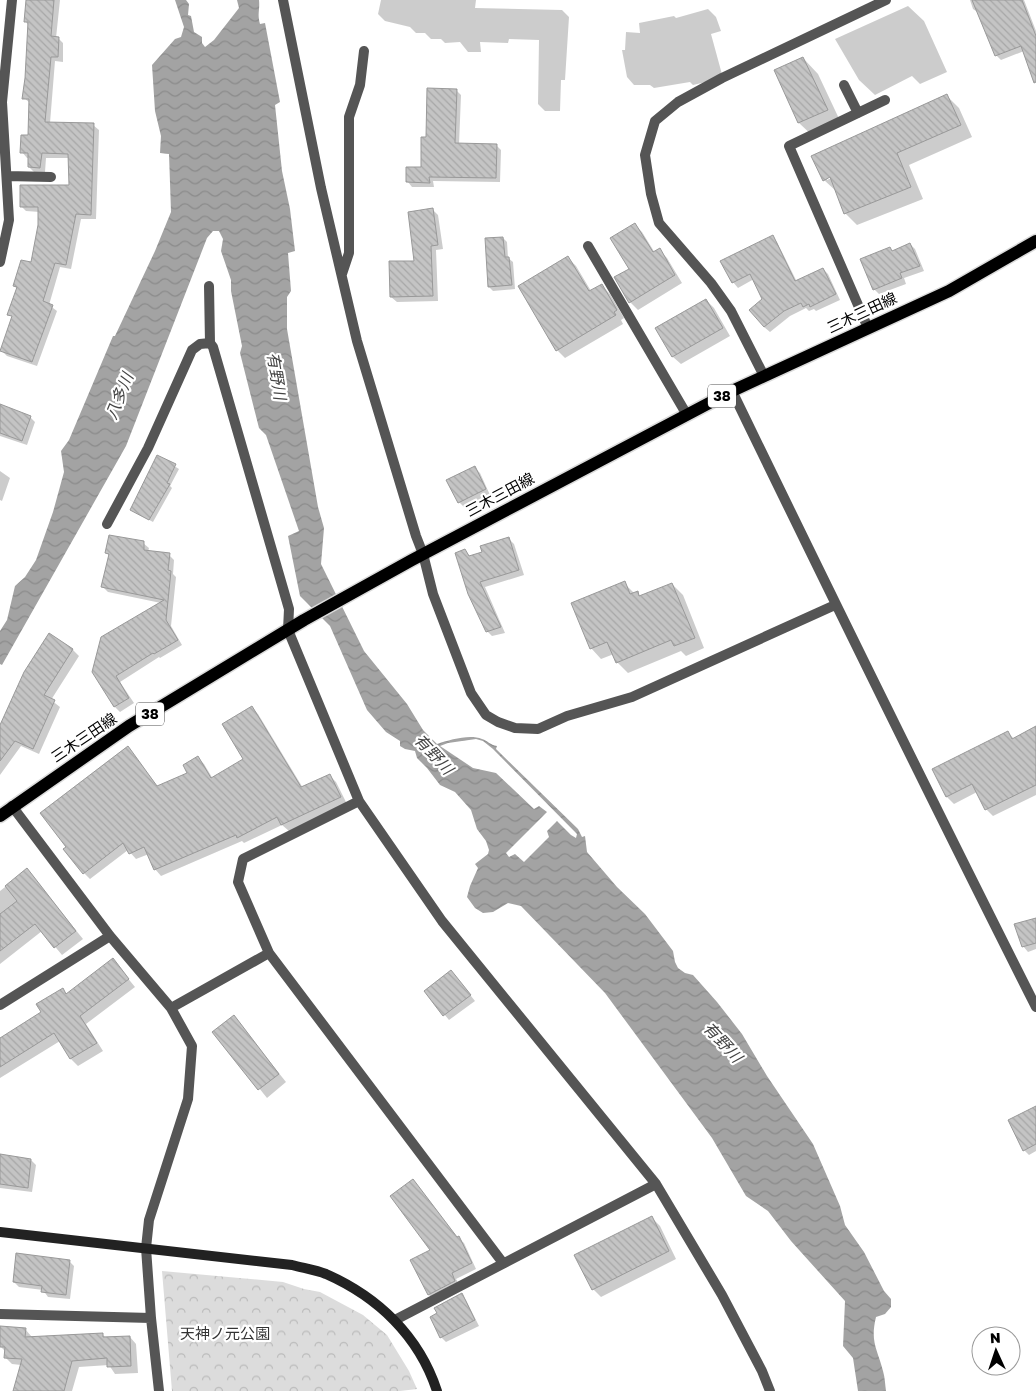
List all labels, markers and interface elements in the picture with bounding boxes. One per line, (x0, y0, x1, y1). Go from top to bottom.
street label: 三木三田線 (824, 288, 899, 336)
water label: 有野川 (263, 351, 291, 403)
water label: 八多川 (101, 368, 138, 422)
road number: 38 (708, 384, 736, 408)
street label: 三木三田線 (462, 469, 537, 520)
road number: 38 (136, 702, 164, 726)
street label: 三木三田線 (47, 709, 120, 766)
water label: 有野川 (410, 730, 459, 780)
water label: 有野川 (699, 1018, 748, 1068)
park label: 天神ノ元公園 (180, 1324, 270, 1342)
north arrow (971, 1326, 1021, 1376)
text: N (990, 1329, 1001, 1346)

